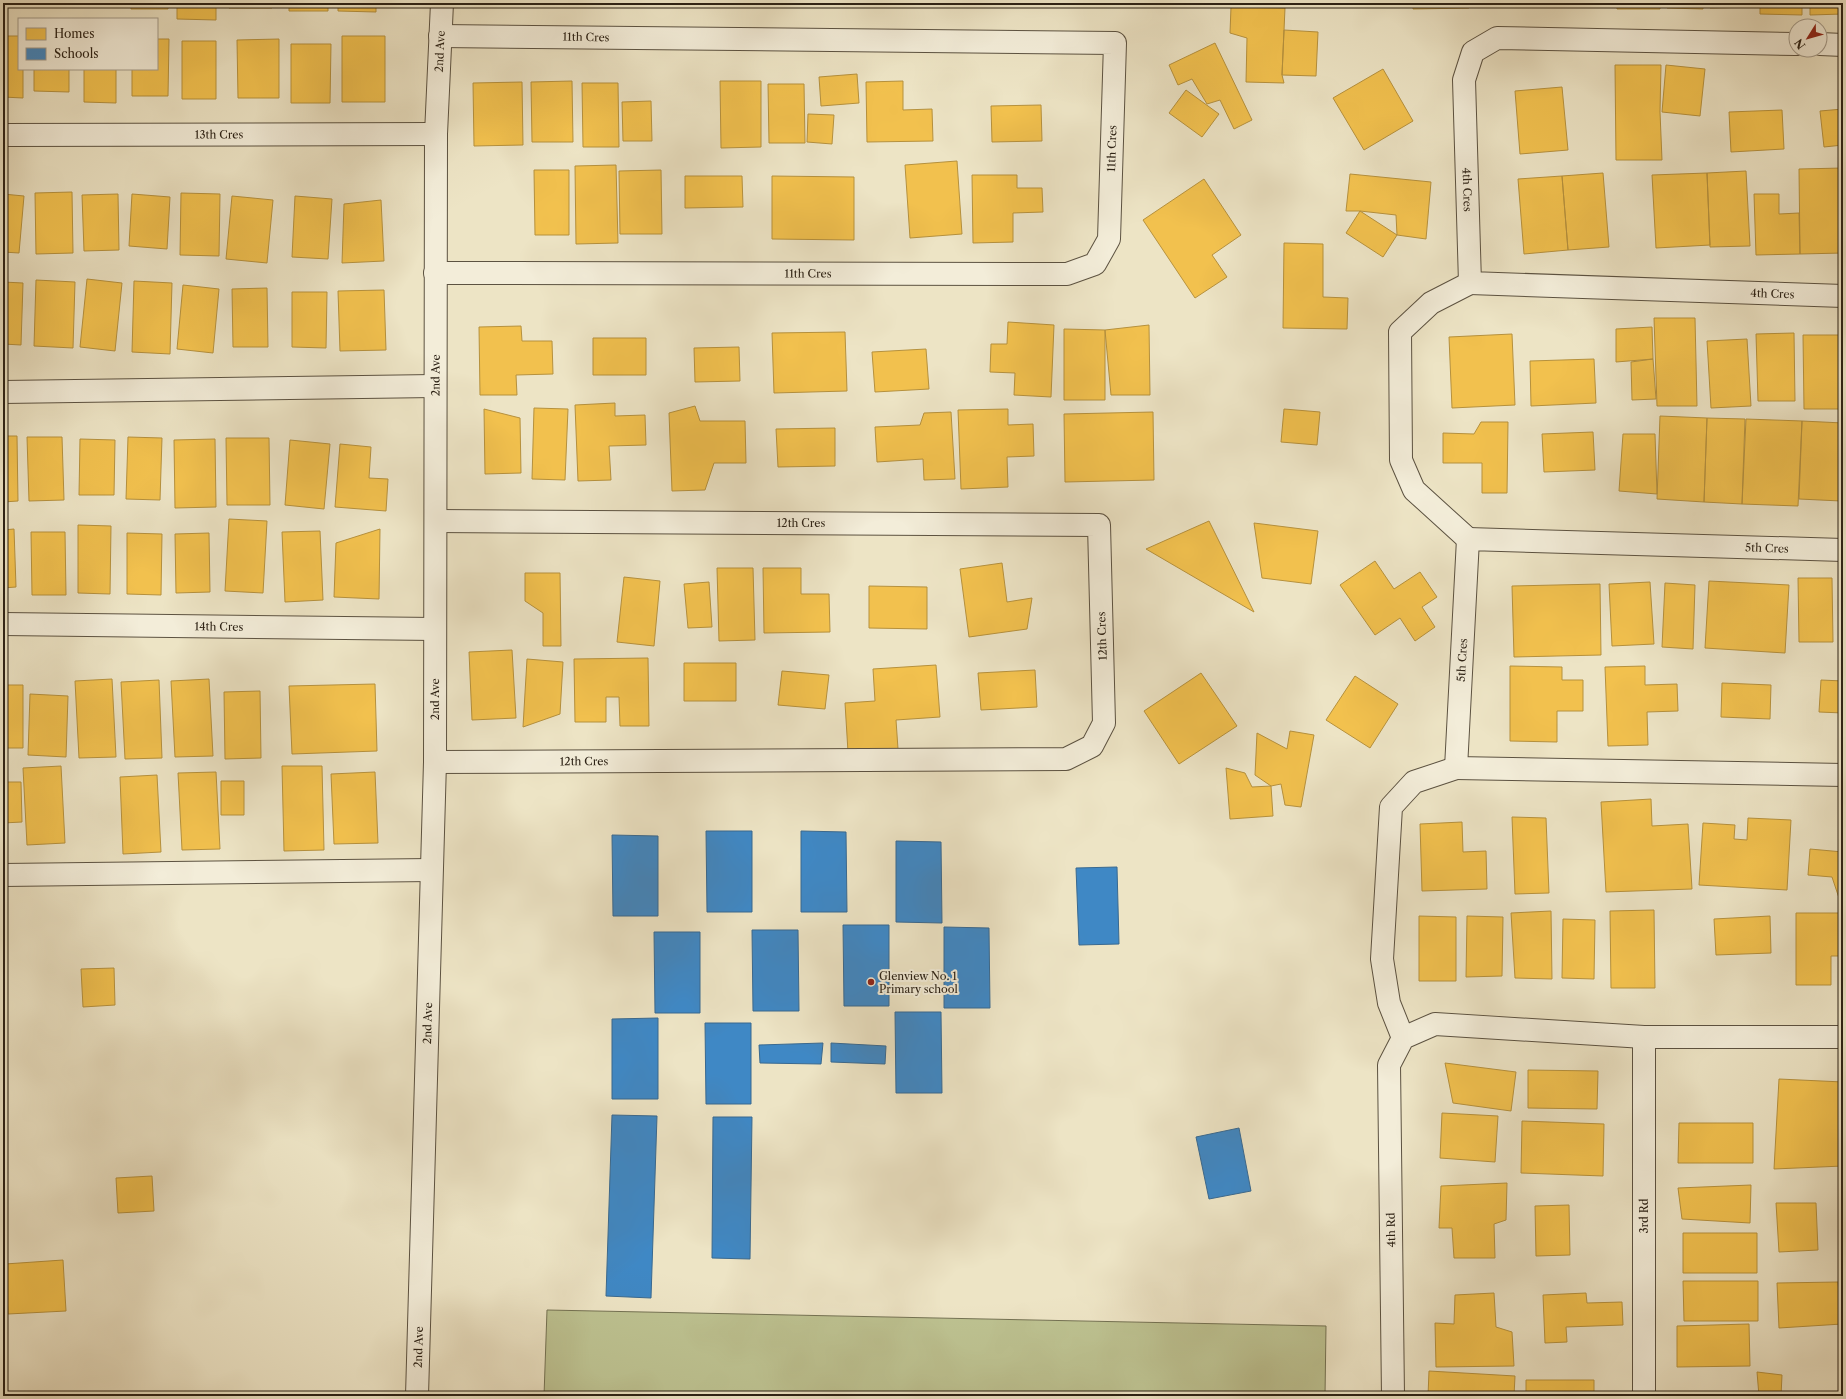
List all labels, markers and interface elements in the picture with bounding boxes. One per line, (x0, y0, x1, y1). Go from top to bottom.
legend (18, 18, 158, 70)
north arrow (1788, 18, 1828, 58)
text: Homes (54, 26, 94, 41)
street label: 2nd Ave (432, 30, 448, 73)
street label: 11th Cres (562, 30, 610, 44)
text: N (1791, 36, 1808, 52)
text: Schools (54, 46, 99, 61)
street label: 11th Cres (1104, 125, 1119, 172)
street label: 13th Cres (195, 127, 243, 142)
street label: 4th Cres (1460, 167, 1475, 212)
street label: 11th Cres (785, 267, 832, 281)
street label: 4th Cres (1750, 286, 1795, 301)
street label: 2nd Ave (429, 354, 443, 396)
street label: 12th Cres (777, 516, 825, 530)
street label: 5th Cres (1745, 540, 1789, 556)
street label: 12th Cres (1094, 611, 1110, 661)
street label: 14th Cres (195, 619, 244, 634)
street label: 5th Cres (1454, 638, 1470, 682)
street label: 2nd Ave (428, 678, 442, 720)
street label: 12th Cres (560, 754, 609, 768)
place label: Glenview No. 1 Primary school (879, 969, 959, 996)
marker: Glenview No. 1 Primary school (866, 977, 876, 987)
street label: 2nd Ave (420, 1002, 435, 1044)
street label: 3rd Rd (1637, 1198, 1651, 1233)
street label: 4th Rd (1384, 1212, 1398, 1248)
street label: 2nd Ave (411, 1326, 426, 1368)

